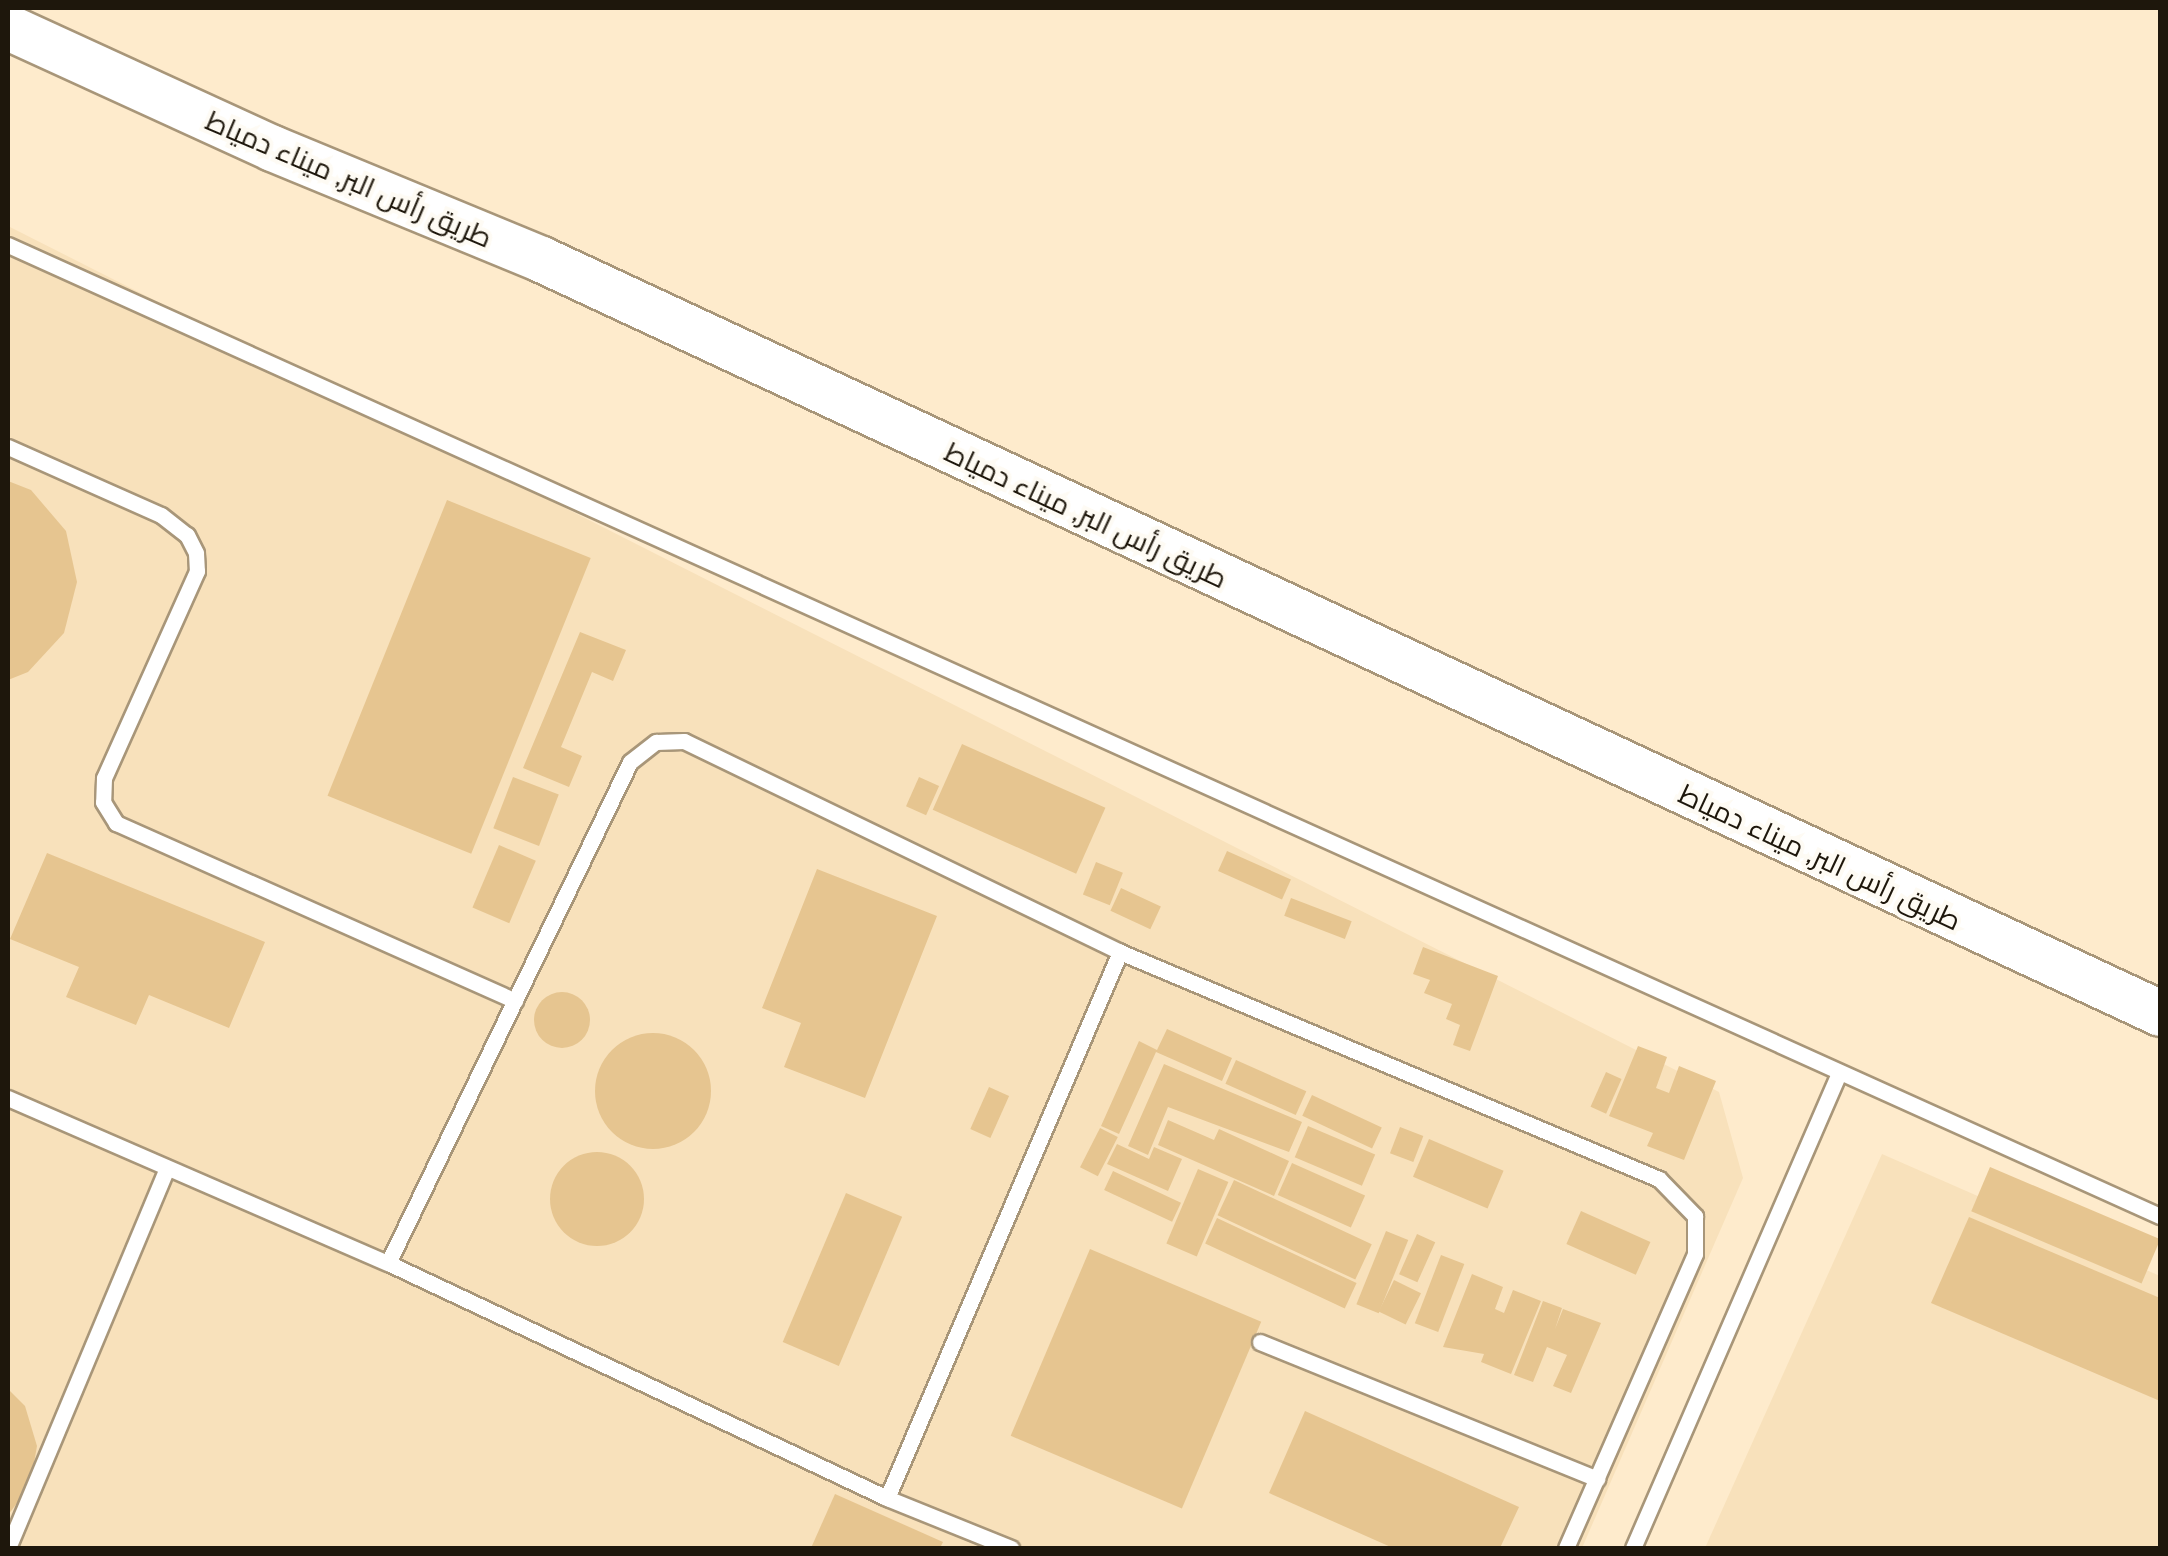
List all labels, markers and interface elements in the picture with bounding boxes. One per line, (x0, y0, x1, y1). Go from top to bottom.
street label: طريق رأس البر, ميناء دمياط (201, 103, 497, 255)
street label: طريق رأس البر, ميناء دمياط (940, 435, 1232, 595)
street label: طريق رأس البر, ميناء دمياط (1674, 777, 1966, 937)

